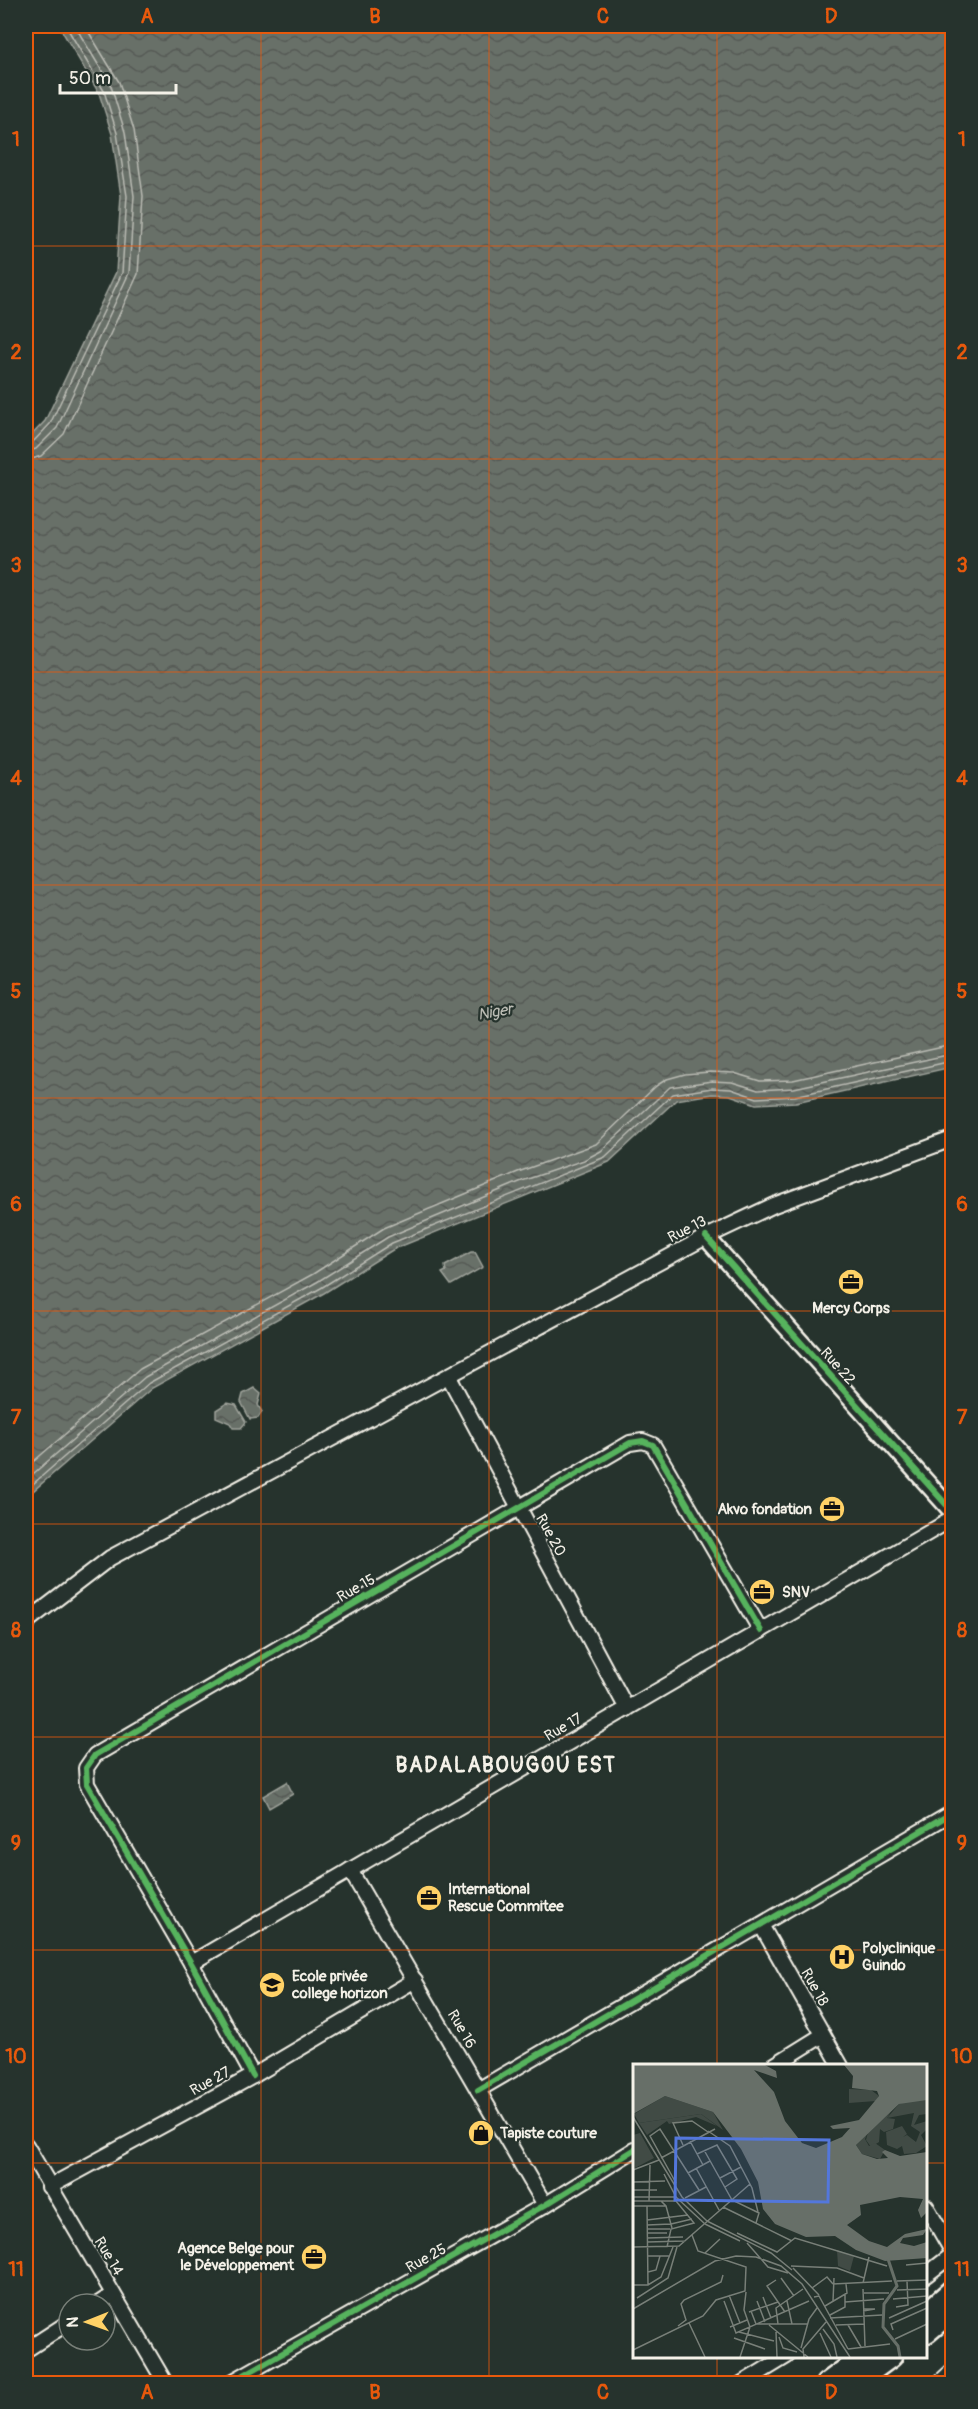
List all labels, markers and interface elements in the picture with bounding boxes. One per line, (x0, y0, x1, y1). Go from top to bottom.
text: A (141, 4, 154, 29)
text: B (369, 4, 381, 29)
text: C (597, 4, 609, 29)
text: D (825, 4, 838, 29)
scale bar (60, 57, 176, 95)
text: 50 m (69, 67, 111, 90)
text: 1 (12, 127, 20, 152)
text: 1 (958, 127, 966, 152)
text: 2 (10, 340, 22, 365)
text: 2 (956, 340, 968, 365)
text: 3 (10, 553, 22, 578)
text: 3 (956, 553, 968, 578)
text: 4 (10, 766, 22, 791)
text: 4 (956, 766, 968, 791)
text: 5 (11, 979, 22, 1004)
text: 5 (957, 979, 968, 1004)
water label: Niger (476, 999, 517, 1025)
text: 6 (10, 1192, 22, 1217)
text: 6 (956, 1192, 968, 1217)
street label: Rue 13 (665, 1212, 710, 1247)
office icon: Mercy Corps (836, 1267, 866, 1297)
place label: Mercy Corps (812, 1299, 890, 1318)
street label: Rue 22 (816, 1344, 859, 1389)
text: 7 (11, 1405, 22, 1430)
text: 7 (957, 1405, 968, 1430)
office icon: Akvo fondation (817, 1494, 847, 1524)
place label: Akvo fondation (717, 1500, 813, 1519)
street label: Rue 20 (531, 1511, 570, 1560)
street label: Rue 15 (334, 1570, 379, 1607)
office icon: SNV (747, 1577, 777, 1607)
place label: SNV (782, 1583, 810, 1602)
text: 8 (11, 1618, 21, 1643)
text: 8 (957, 1618, 967, 1643)
street label: Rue 17 (541, 1709, 586, 1746)
district label: BADALABOUGOU EST (396, 1752, 616, 1779)
text: 9 (11, 1831, 21, 1856)
text: 9 (957, 1831, 967, 1856)
place label: International Rescue Commitee (448, 1880, 564, 1916)
office icon: International Rescue Commitee (414, 1883, 444, 1913)
place label: Polyclinique Guindo (862, 1939, 936, 1975)
hospital icon: Polyclinique Guindo (827, 1942, 857, 1972)
street label: Rue 18 (796, 1965, 833, 2010)
place label: Ecole privée college horizon (291, 1967, 388, 2003)
school or university icon: Ecole privée college horizon (257, 1970, 287, 2000)
street label: Rue 16 (443, 2007, 480, 2052)
text: 10 (5, 2044, 27, 2069)
text: 10 (951, 2044, 973, 2069)
street label: Rue 27 (187, 2063, 234, 2100)
inset map (633, 2064, 927, 2358)
shop icon: Tapiste couture (466, 2118, 496, 2148)
place label: Tapiste couture (499, 2124, 597, 2143)
street label: Rue 14 (90, 2234, 128, 2279)
place label: Agence Belge pour le Développement (177, 2239, 295, 2275)
street label: Rue 25 (403, 2240, 450, 2277)
office icon: Agence Belge pour le Développement (299, 2242, 329, 2272)
text: 11 (8, 2257, 24, 2282)
text: 11 (954, 2257, 970, 2282)
north arrow (57, 2292, 117, 2352)
text: N (63, 2316, 83, 2328)
text: A (141, 2380, 154, 2405)
text: B (369, 2380, 381, 2405)
text: C (597, 2380, 609, 2405)
text: D (825, 2380, 838, 2405)

